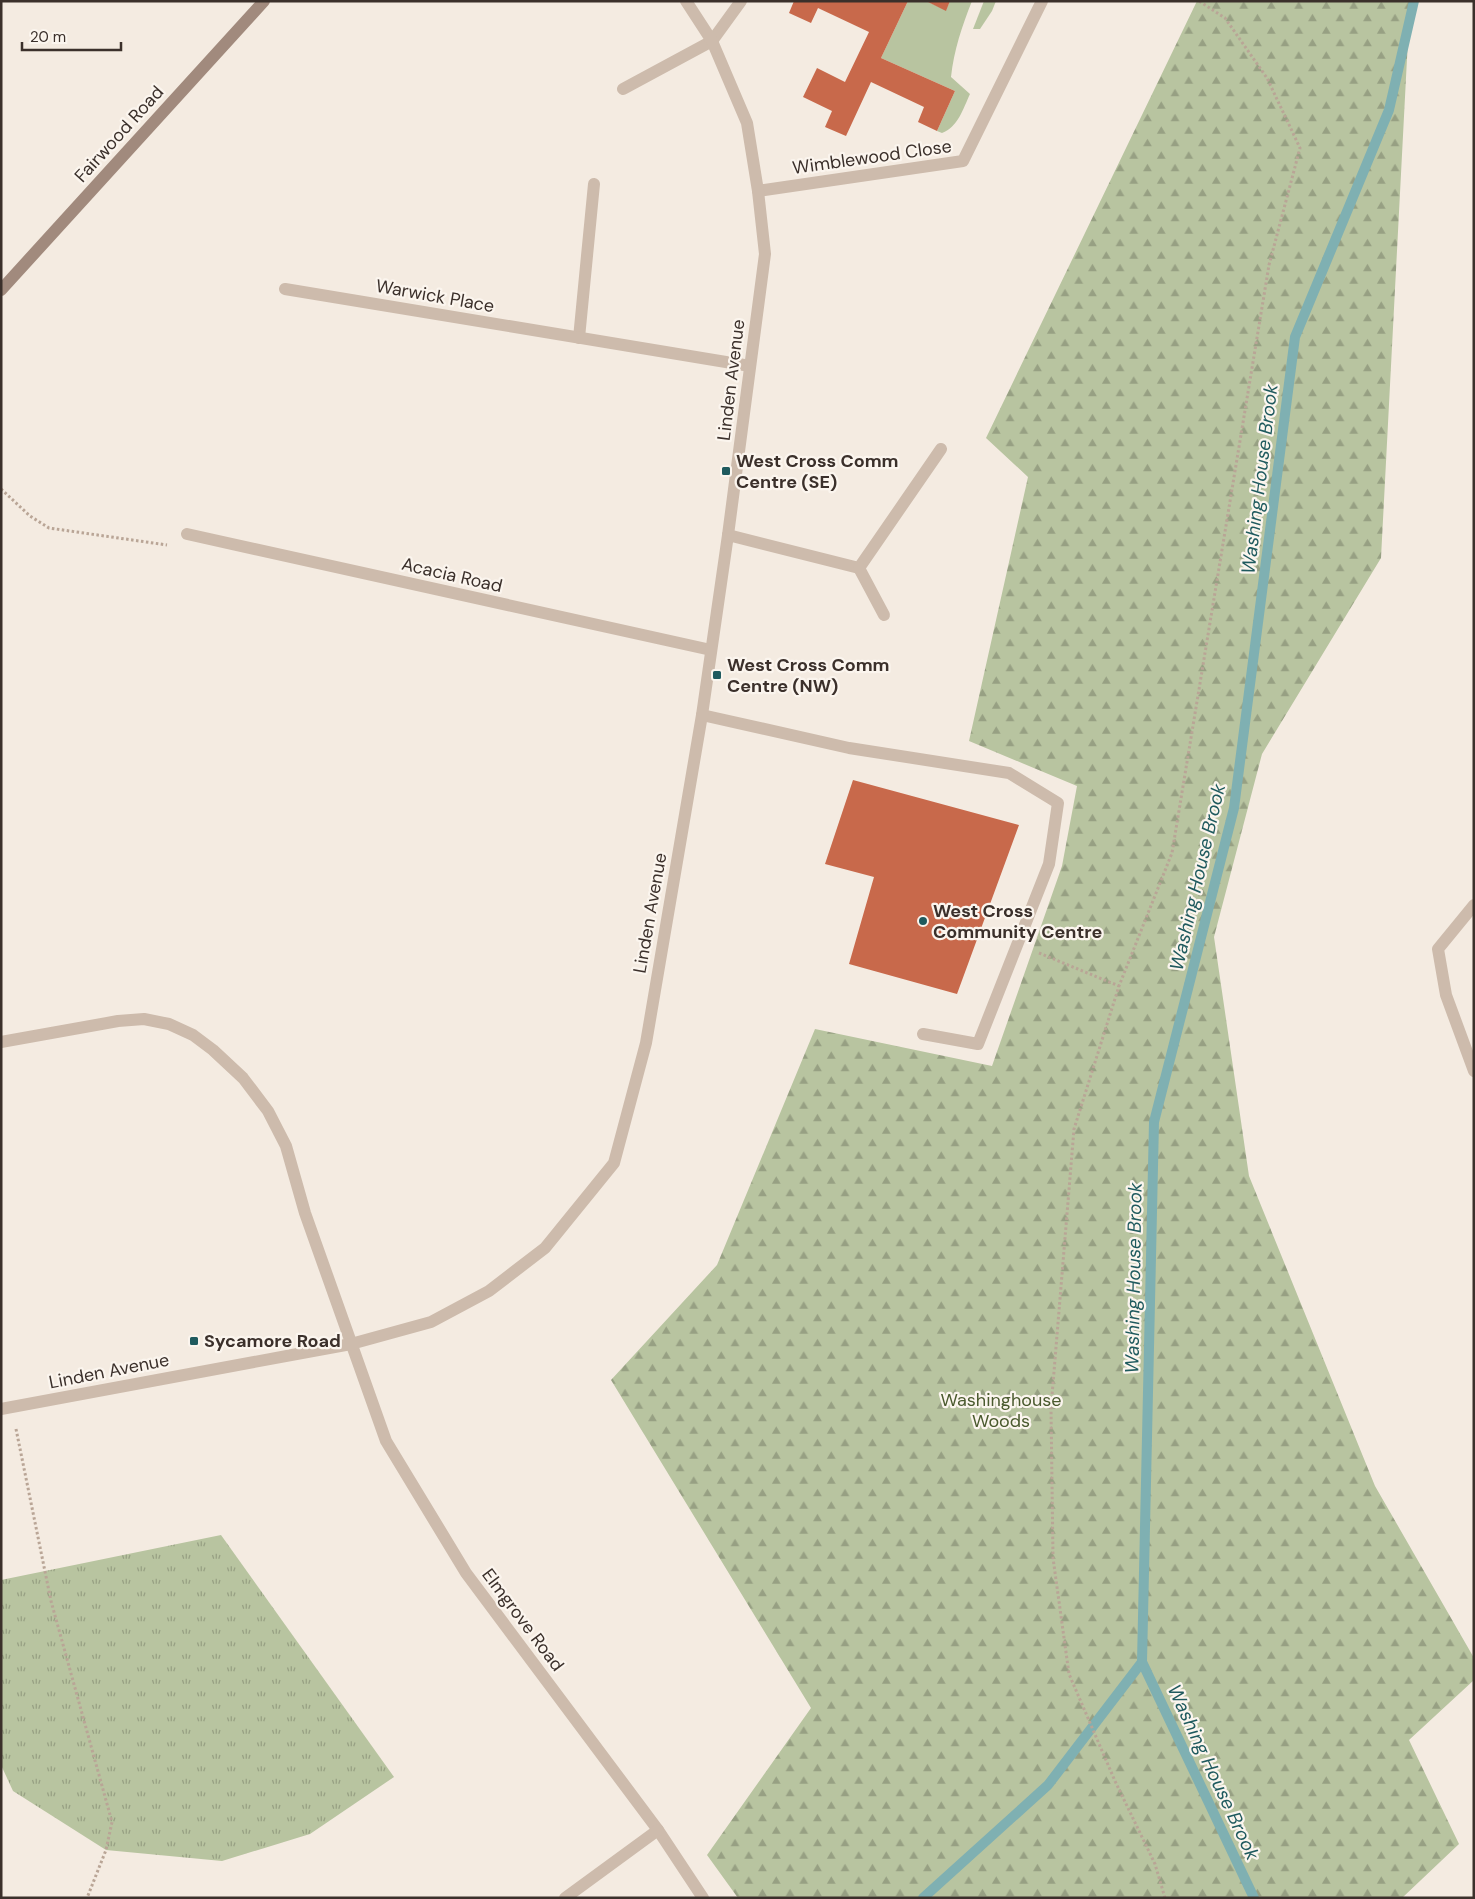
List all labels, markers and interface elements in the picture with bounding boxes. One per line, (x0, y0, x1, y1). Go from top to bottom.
scale bar (22, 20, 121, 52)
text: 20 m (30, 27, 66, 47)
street label: Fairwood Road (69, 80, 169, 188)
street label: Wimblewood Close (791, 134, 953, 180)
street label: Warwick Place (374, 274, 496, 318)
street label: Linden Avenue (712, 318, 750, 442)
water label: Washing House Brook (1235, 382, 1284, 575)
place label: West Cross Comm Centre (SE) (736, 449, 899, 494)
marker: West Cross Comm Centre (SE) (720, 465, 732, 477)
street label: Acacia Road (399, 552, 505, 598)
place label: West Cross Comm Centre (NW) (727, 653, 890, 698)
marker: West Cross Comm Centre (NW) (711, 669, 723, 681)
water label: Washing House Brook (1164, 781, 1231, 973)
street label: Linden Avenue (628, 851, 672, 975)
place label: West Cross Community Centre (933, 899, 1102, 944)
marker: West Cross Community Centre (917, 915, 929, 927)
water label: Washing House Brook (1119, 1182, 1148, 1374)
place label: Sycamore Road (204, 1329, 341, 1353)
marker: Sycamore Road (188, 1335, 200, 1347)
street label: Linden Avenue (47, 1348, 171, 1394)
park label: Washinghouse Woods (940, 1388, 1062, 1433)
street label: Elmgrove Road (476, 1564, 570, 1676)
water label: Washing House Brook (1162, 1680, 1265, 1864)

